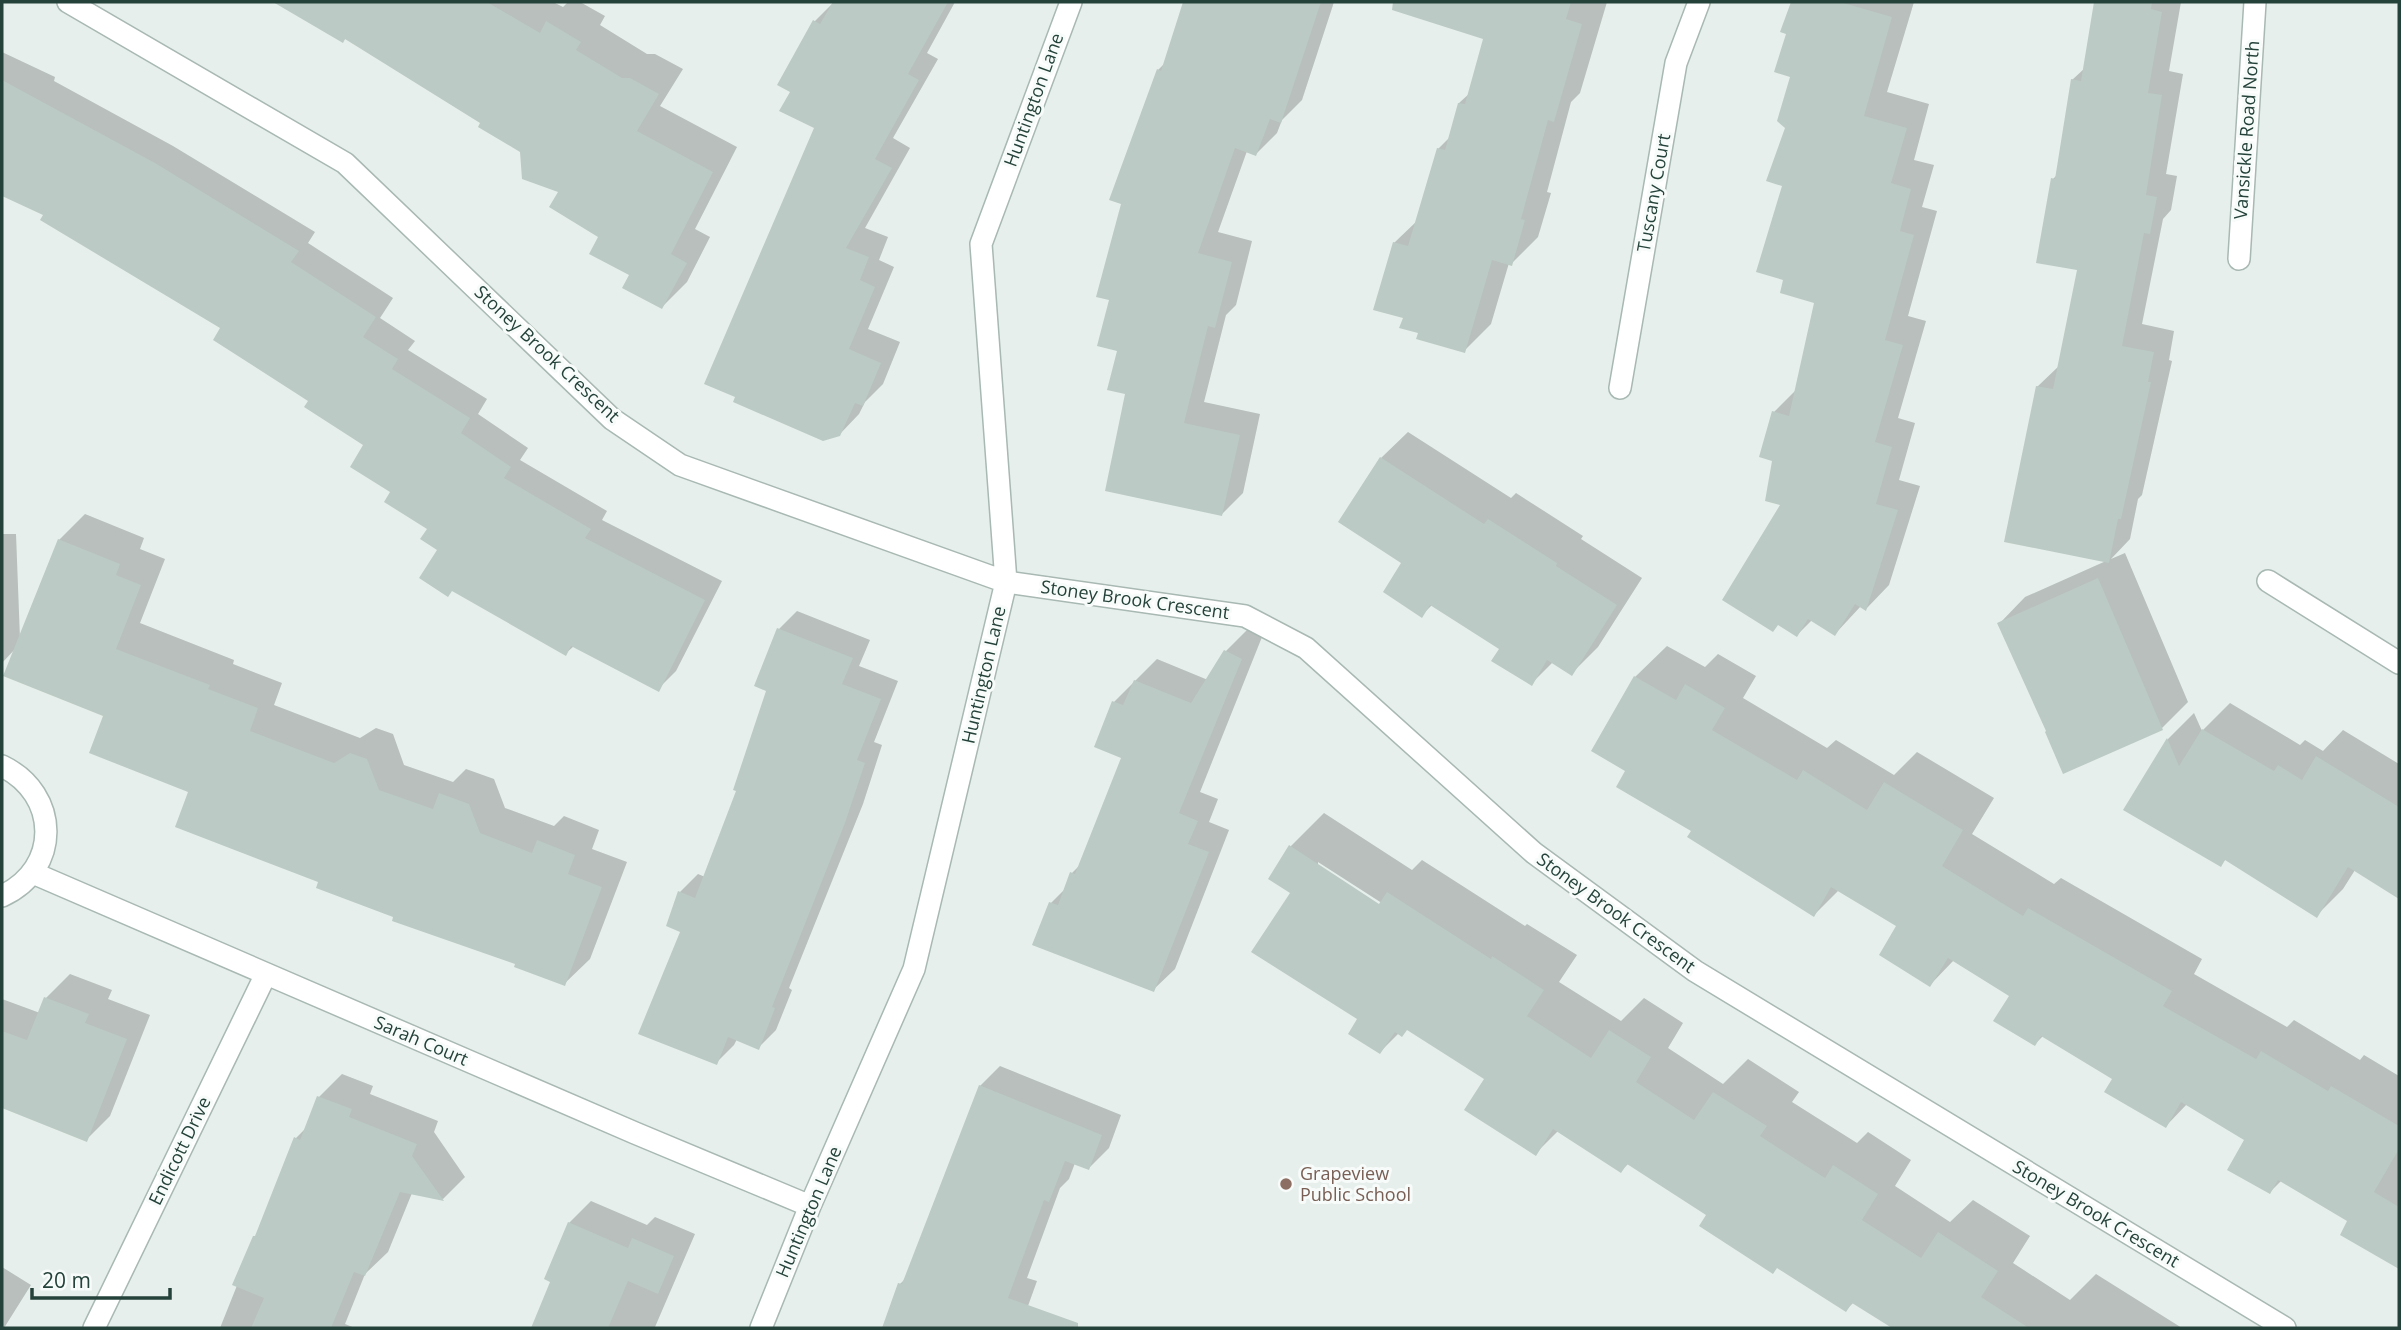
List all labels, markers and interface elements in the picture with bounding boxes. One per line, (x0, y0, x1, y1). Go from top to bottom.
street label: Huntington Lane (998, 29, 1068, 170)
street label: Vansickle Road North (2228, 40, 2264, 220)
street label: Tuscany Court (1631, 132, 1675, 254)
street label: Stoney Brook Crescent (470, 280, 625, 427)
street label: Stoney Brook Crescent (1039, 574, 1231, 624)
street label: Huntington Lane (956, 604, 1011, 746)
street label: Stoney Brook Crescent (1533, 847, 1701, 978)
street label: Sarah Court (371, 1010, 472, 1071)
street label: Endicott Drive (143, 1092, 216, 1209)
street label: Huntington Lane (770, 1142, 847, 1281)
street label: Stoney Brook Crescent (2009, 1154, 2184, 1272)
place label: Grapeview Public School (1300, 1161, 1411, 1206)
marker: Grapeview Public School (1278, 1176, 1294, 1192)
scale bar (32, 1256, 170, 1300)
text: 20 m (42, 1266, 91, 1294)

